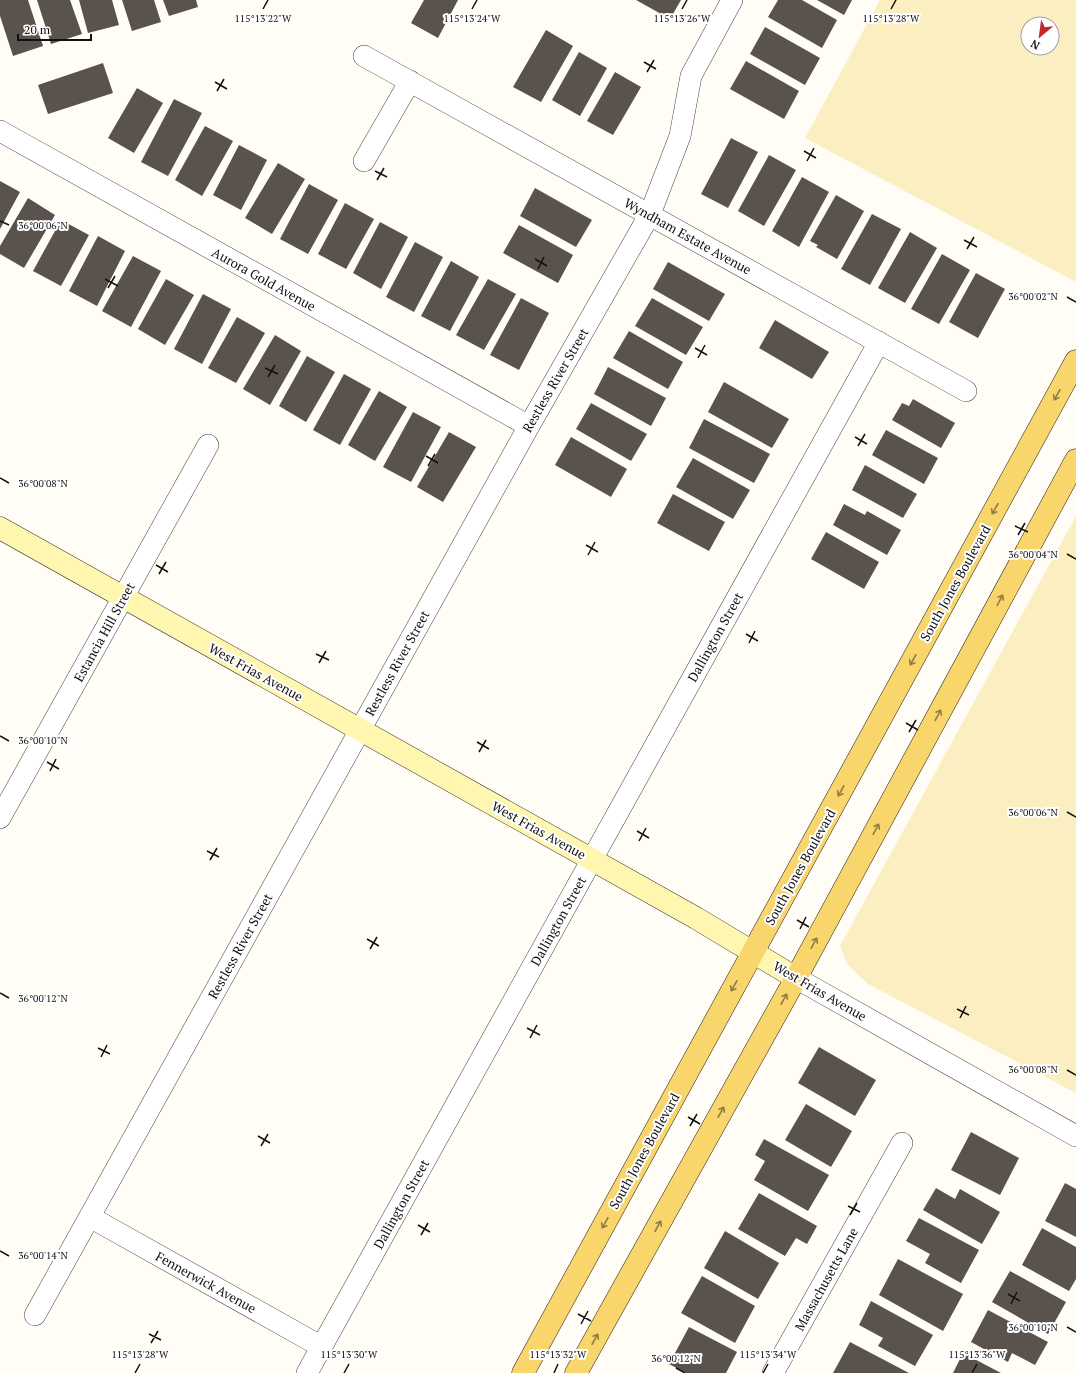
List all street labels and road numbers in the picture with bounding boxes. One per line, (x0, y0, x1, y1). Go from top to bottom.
street label: Wyndham Estate Avenue (621, 193, 755, 279)
street label: Aurora Gold Avenue (209, 243, 319, 315)
street label: Restless River Street (518, 324, 592, 436)
street label: South Jones Boulevard (916, 522, 994, 644)
street label: Estancia Hill Street (69, 579, 139, 685)
street label: Dallington Street (683, 589, 747, 685)
street label: Restless River Street (361, 607, 434, 719)
street label: West Frias Avenue (206, 639, 306, 705)
street label: West Frias Avenue (489, 797, 589, 863)
street label: South Jones Boulevard (761, 806, 839, 928)
street label: Dallington Street (526, 873, 590, 969)
street label: Restless River Street (204, 890, 277, 1002)
street label: West Frias Avenue (770, 957, 870, 1025)
street label: South Jones Boulevard (605, 1090, 683, 1212)
street label: Dallington Street (369, 1156, 433, 1252)
street label: Massachusetts Lane (790, 1224, 862, 1334)
street label: Fennerwick Avenue (153, 1247, 259, 1317)

